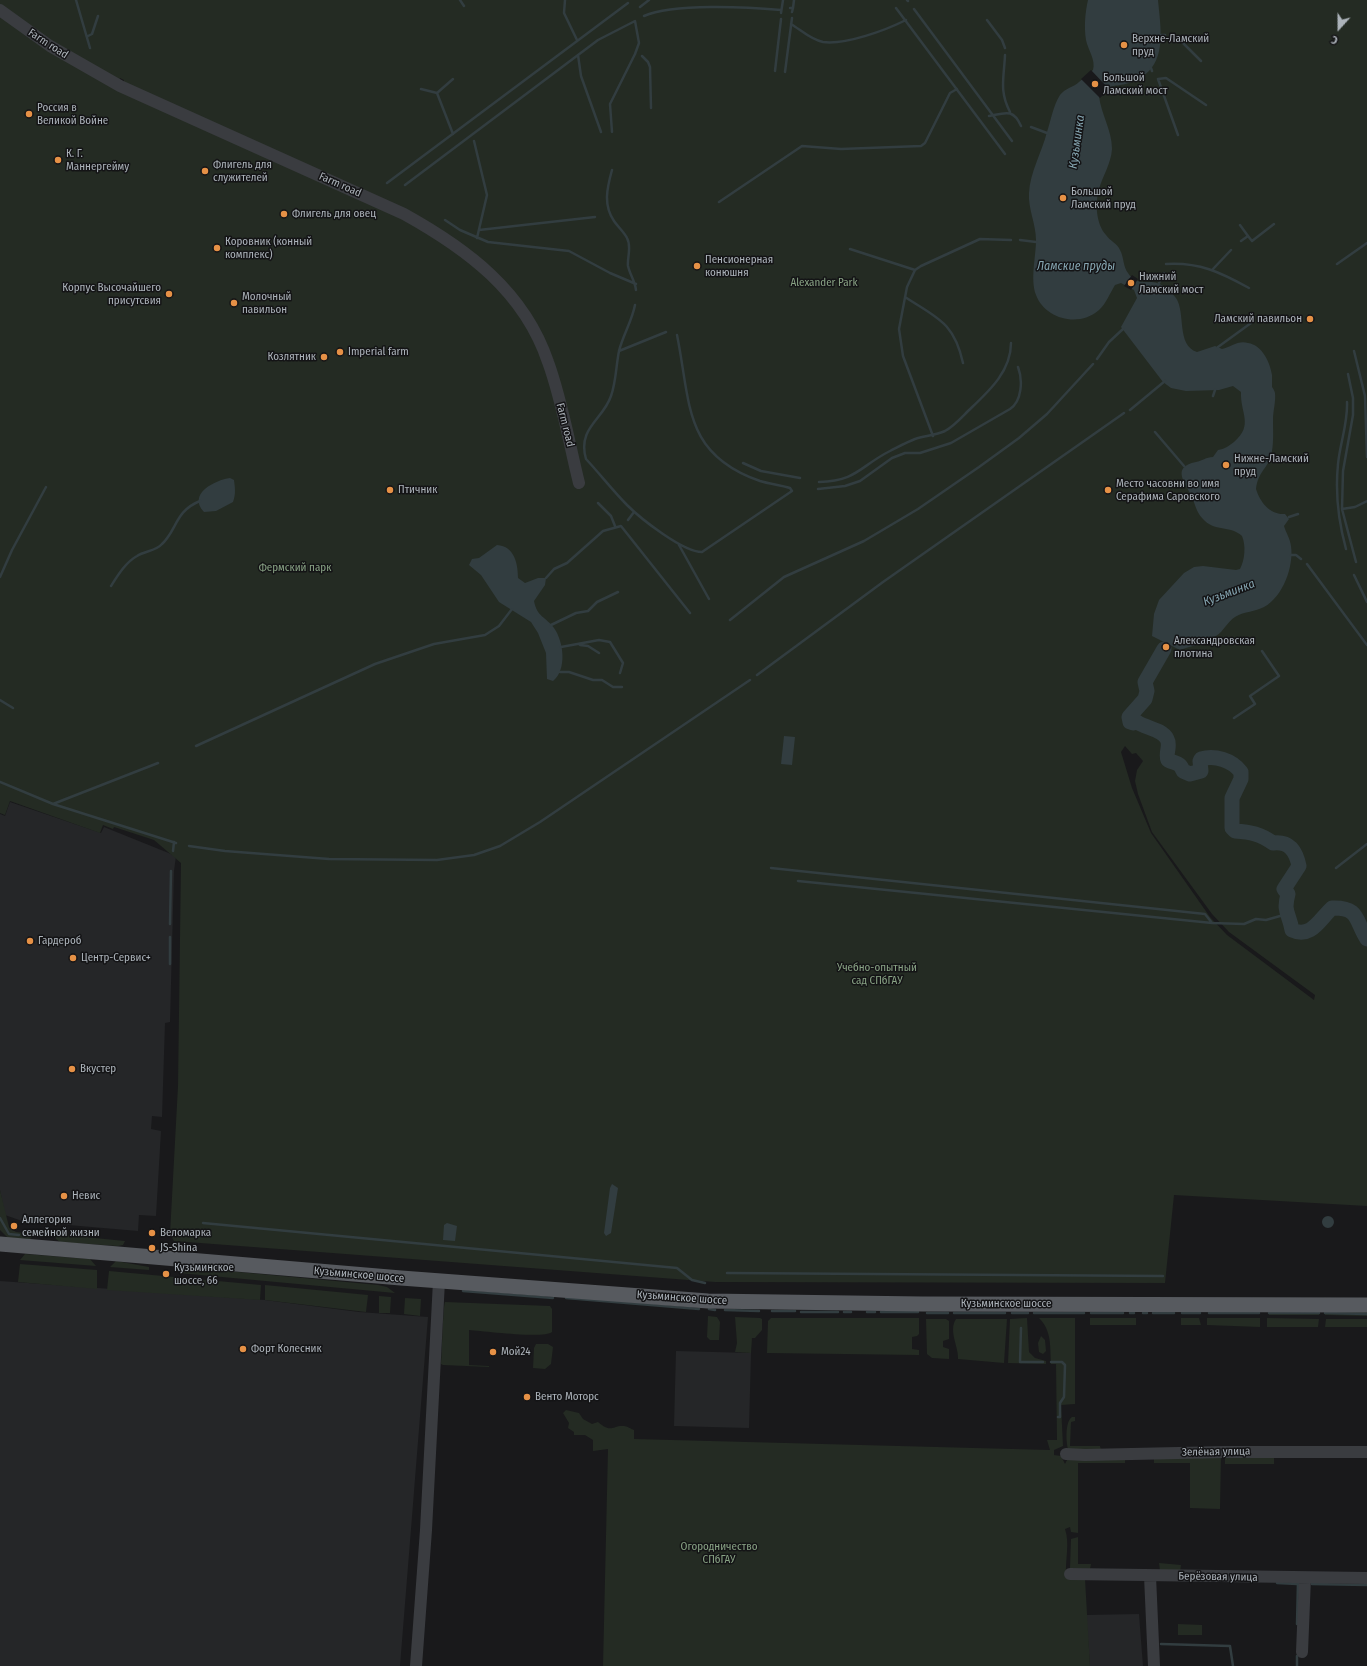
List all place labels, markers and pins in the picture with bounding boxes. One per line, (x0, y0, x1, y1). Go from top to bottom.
place label: Верхне-Ламский пруд (1132, 32, 1209, 58)
marker: Верхне-Ламский пруд (1119, 40, 1129, 50)
place label: Большой Ламский мост (1103, 71, 1167, 97)
marker: Большой Ламский мост (1090, 79, 1100, 89)
place label: Россия в Великой Войне (37, 101, 108, 127)
marker: Россия в Великой Войне (24, 109, 34, 119)
place label: К. Г. Маннергейму (66, 147, 129, 173)
marker: К. Г. Маннергейму (53, 155, 63, 165)
place label: Флигель для служителей (213, 158, 272, 184)
marker: Флигель для служителей (200, 166, 210, 176)
place label: Большой Ламский пруд (1071, 185, 1136, 211)
marker: Большой Ламский пруд (1058, 193, 1068, 203)
place label: Флигель для овец (292, 207, 376, 221)
marker: Флигель для овец (279, 209, 289, 219)
place label: Коровник (конный комплекс) (225, 235, 312, 261)
marker: Коровник (конный комплекс) (212, 243, 222, 253)
place label: Пенсионерная конюшня (705, 253, 773, 279)
marker: Пенсионерная конюшня (692, 261, 702, 271)
place label: Нижний Ламский мост (1139, 270, 1203, 296)
marker: Нижний Ламский мост (1126, 278, 1136, 288)
place label: Корпус Высочайшего присутсвия (62, 281, 161, 307)
marker: Корпус Высочайшего присутсвия (164, 289, 174, 299)
place label: Молочный павильон (242, 290, 291, 316)
marker: Молочный павильон (229, 298, 239, 308)
place label: Ламский павильон (1214, 312, 1302, 326)
marker: Ламский павильон (1305, 314, 1315, 324)
place label: Imperial farm (348, 345, 409, 359)
marker: Imperial farm (335, 347, 345, 357)
place label: Козлятник (267, 350, 316, 364)
marker: Козлятник (319, 352, 329, 362)
place label: Нижне-Ламский пруд (1234, 452, 1309, 478)
marker: Нижне-Ламский пруд (1221, 460, 1231, 470)
place label: Место часовни во имя Серафима Саровского (1116, 477, 1220, 503)
place label: Птичник (398, 483, 437, 497)
marker: Птичник (385, 485, 395, 495)
marker: Место часовни во имя Серафима Саровского (1103, 485, 1113, 495)
place label: Александровская плотина (1174, 634, 1255, 660)
marker: Александровская плотина (1161, 642, 1171, 652)
place label: Гардероб (38, 934, 81, 948)
marker: Гардероб (25, 936, 35, 946)
place label: Центр-Сервис+ (81, 951, 151, 965)
marker: Центр-Сервис+ (68, 953, 78, 963)
place label: Вкустер (80, 1062, 116, 1076)
marker: Вкустер (67, 1064, 77, 1074)
place label: Невис (72, 1189, 100, 1203)
marker: Невис (59, 1191, 69, 1201)
place label: Аллегория семейной жизни (22, 1213, 100, 1239)
marker: Аллегория семейной жизни (9, 1221, 19, 1231)
place label: Веломарка (160, 1226, 211, 1240)
marker: Веломарка (147, 1228, 157, 1238)
place label: JS-Shina (160, 1241, 197, 1255)
marker: JS-Shina (147, 1243, 157, 1253)
place label: Кузьминское шоссе, 66 (174, 1261, 234, 1287)
marker: Кузьминское шоссе, 66 (161, 1269, 171, 1279)
place label: Форт Колесник (251, 1342, 322, 1356)
marker: Форт Колесник (238, 1344, 248, 1354)
place label: Мой24 (501, 1345, 530, 1359)
marker: Мой24 (488, 1347, 498, 1357)
place label: Венто Моторс (535, 1390, 599, 1404)
marker: Венто Моторс (522, 1392, 532, 1402)

